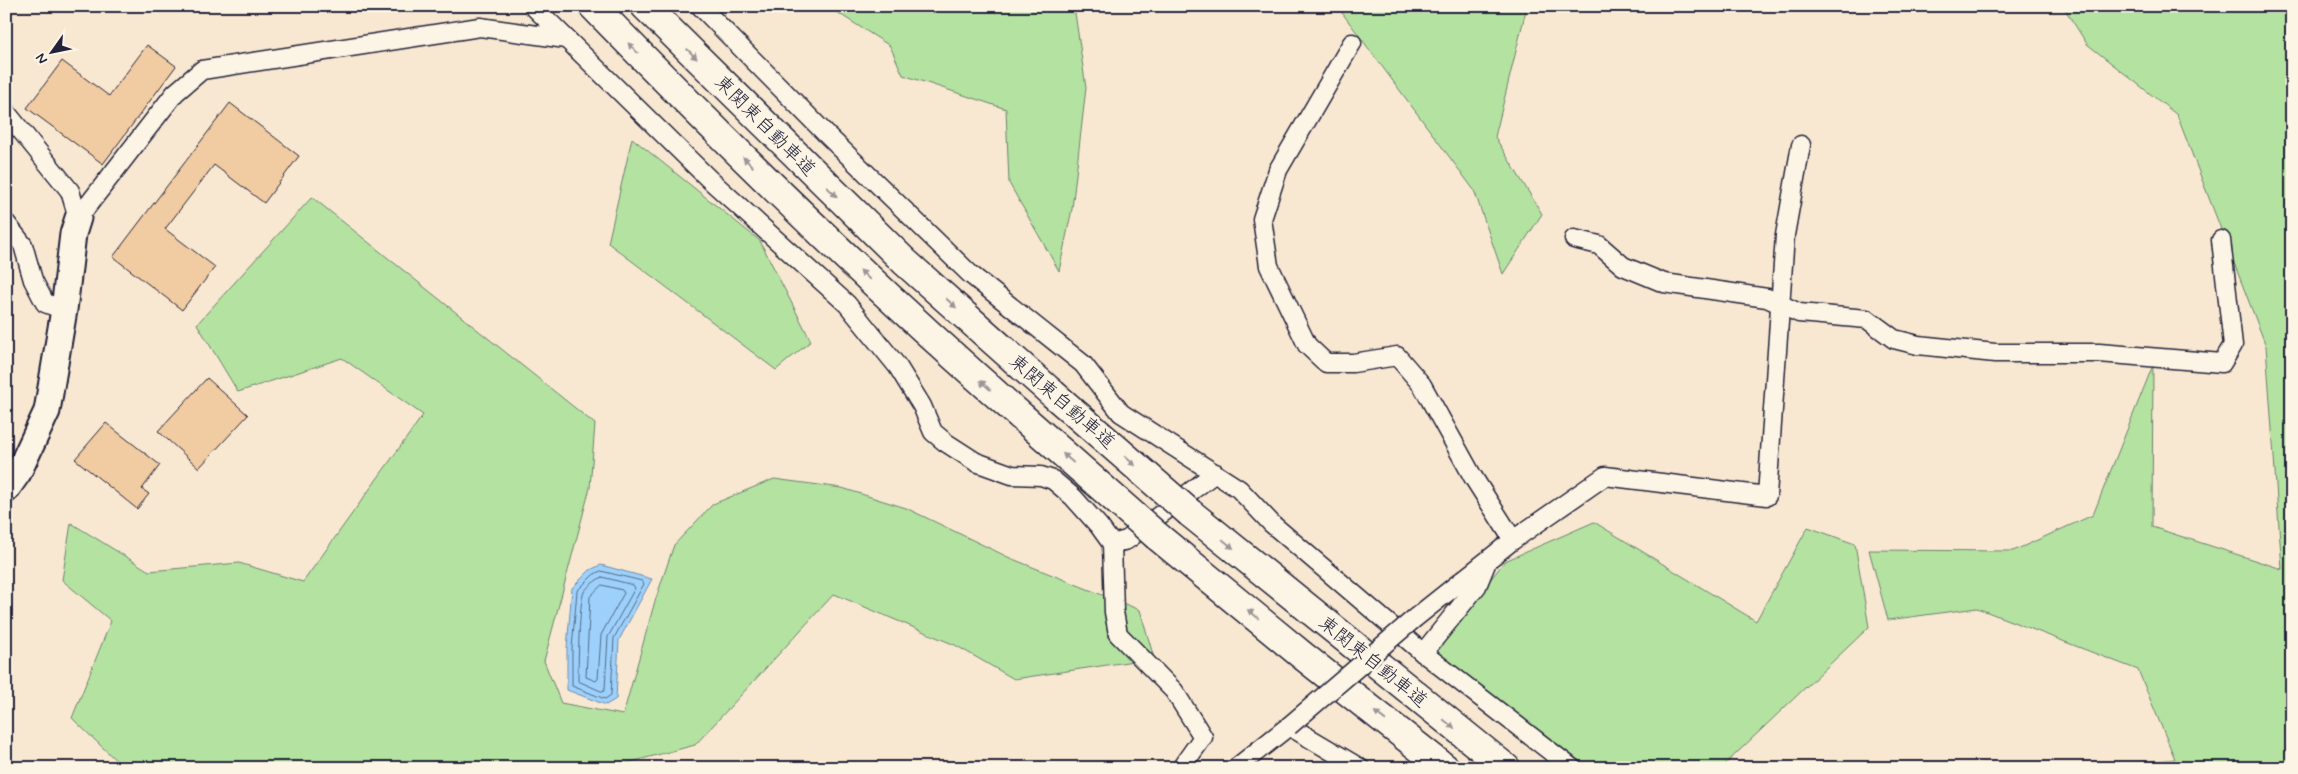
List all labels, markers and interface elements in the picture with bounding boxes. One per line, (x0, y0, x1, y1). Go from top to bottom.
north arrow (28, 28, 78, 78)
one-way arrow (627, 42, 639, 54)
one-way arrow (686, 47, 698, 59)
text: N (32, 50, 52, 67)
street label: 東関東自動車道 (709, 70, 821, 182)
one-way arrow (743, 157, 755, 169)
one-way arrow (826, 186, 838, 198)
one-way arrow (860, 269, 872, 281)
one-way arrow (944, 298, 957, 309)
street label: 東関東自動車道 (1004, 349, 1120, 455)
one-way arrow (979, 379, 991, 391)
one-way arrow (1061, 452, 1074, 463)
one-way arrow (1123, 455, 1136, 466)
one-way arrow (1222, 538, 1234, 549)
one-way arrow (1247, 609, 1260, 620)
street label: 東関東自動車道 (1313, 610, 1433, 714)
one-way arrow (1373, 710, 1386, 721)
one-way arrow (1443, 718, 1456, 729)

